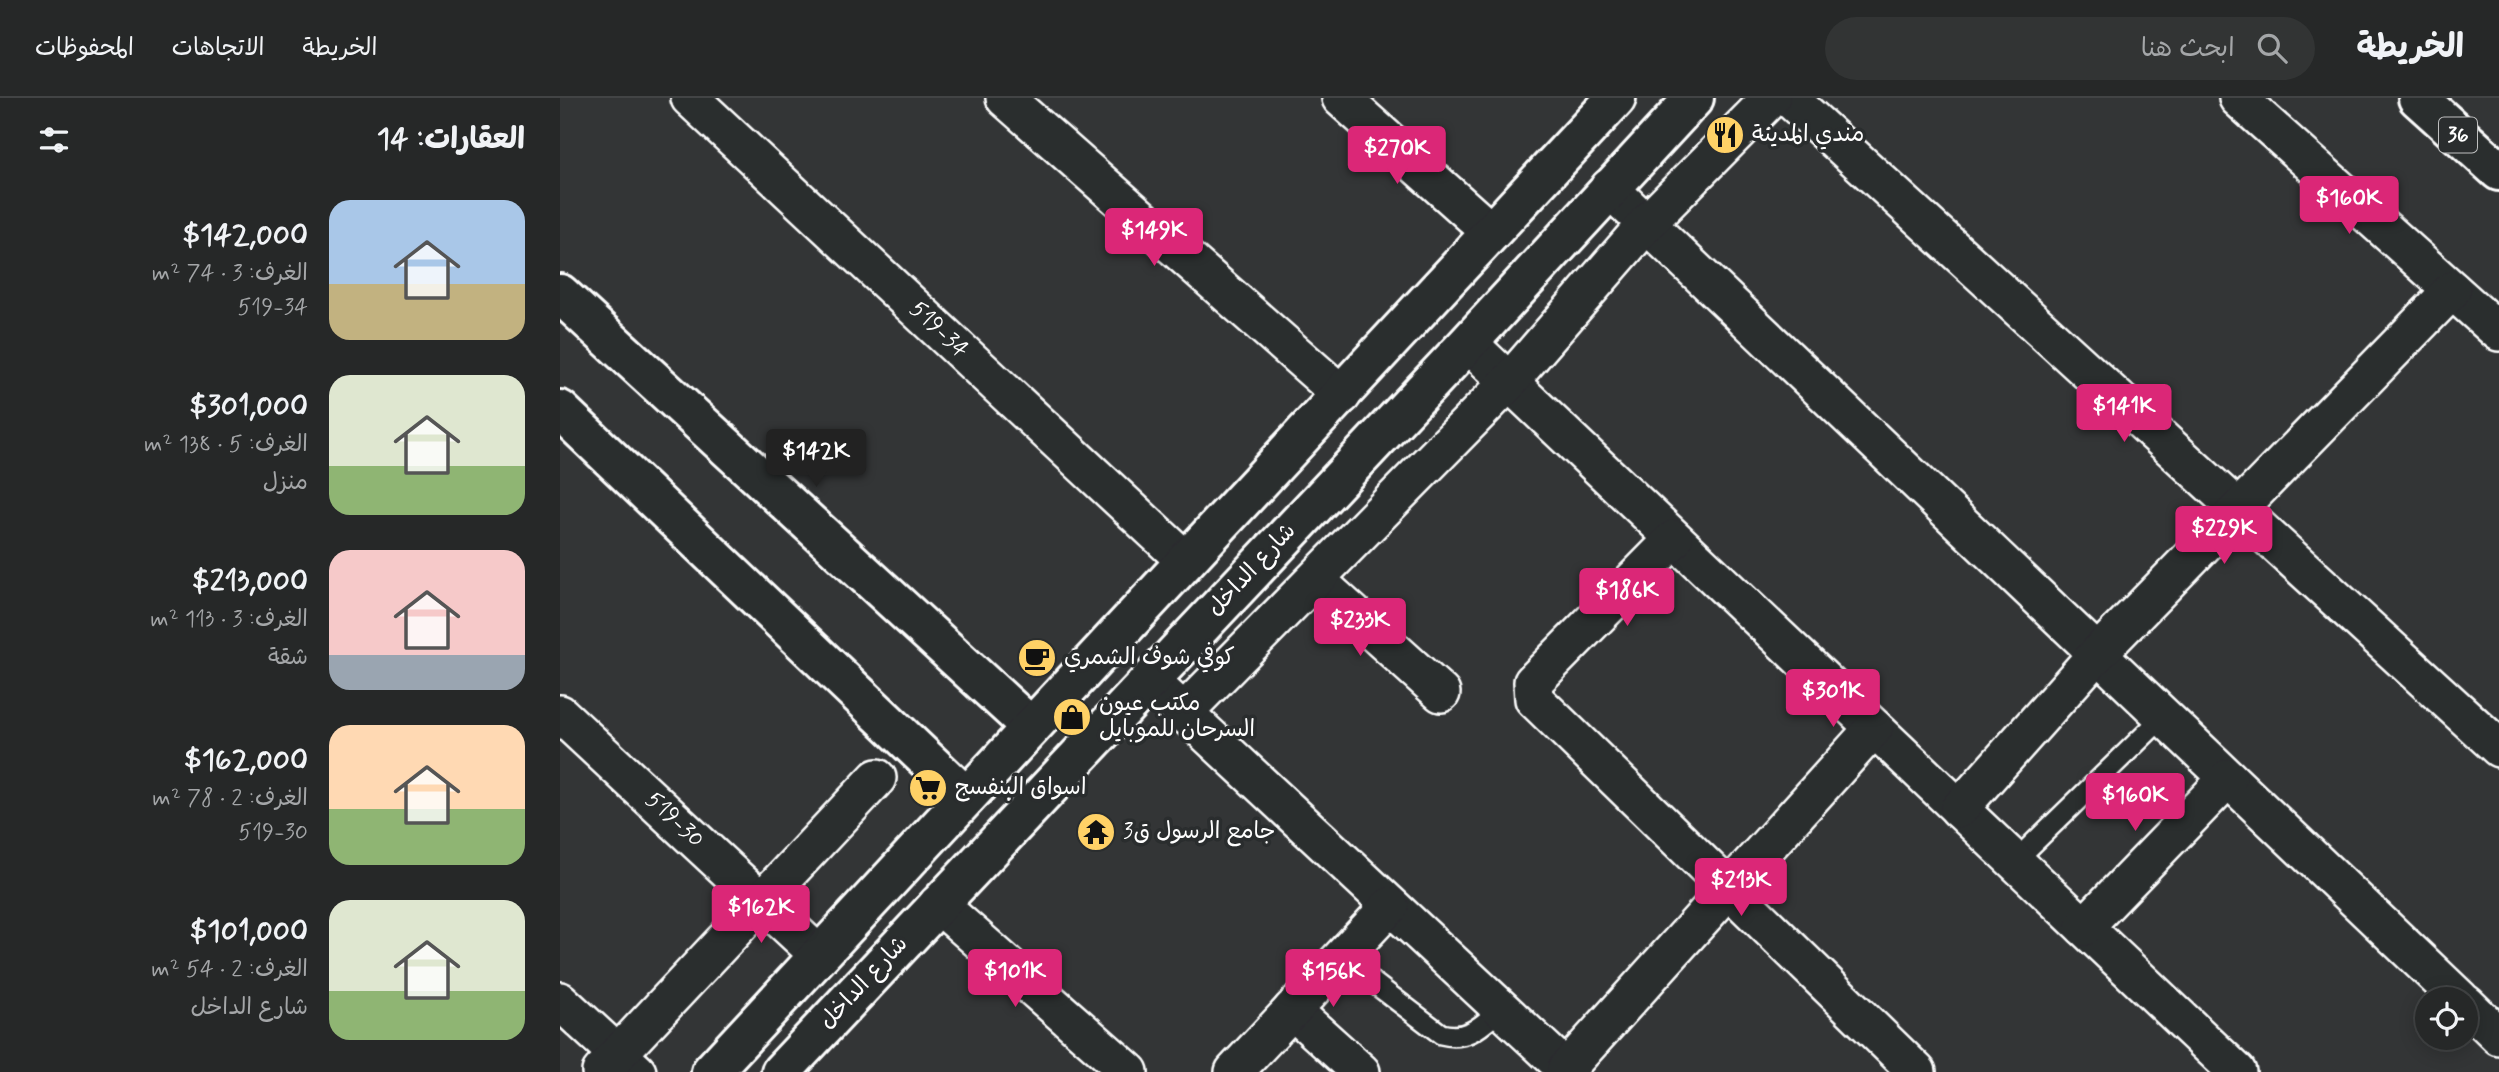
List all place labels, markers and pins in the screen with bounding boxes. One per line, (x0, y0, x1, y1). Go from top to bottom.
restaurant icon: مندي المدينة (1704, 114, 1746, 156)
place label: مندي المدينة (1752, 120, 1864, 150)
pin: $270K (1348, 126, 1446, 186)
pin: $160K (2300, 176, 2398, 236)
pin: $149K (1105, 208, 1203, 268)
pin: $141K (2075, 384, 2173, 444)
pin: $142K (767, 430, 865, 489)
pin: $229K (2175, 506, 2273, 566)
pin: $186K (1578, 568, 1676, 628)
pin: $233K (1311, 598, 1409, 658)
cafe icon: كوفي شوف الشمري (1016, 637, 1058, 679)
place label: كوفي شوف الشمري (1064, 642, 1235, 673)
pin: $301K (1784, 670, 1882, 729)
place label: مكتب عيون السرحان للموبايل (1099, 689, 1255, 745)
shop icon: مكتب عيون السرحان للموبايل (1051, 696, 1093, 738)
supermarket icon: اسواق البنفسج (907, 767, 949, 809)
place label: اسواق البنفسج (955, 773, 1087, 803)
pin: $160K (2086, 774, 2184, 833)
temple icon: جامع الرسول ق3 (1075, 811, 1117, 853)
place label: جامع الرسول ق3 (1123, 817, 1276, 847)
pin: $213K (1692, 858, 1790, 918)
pin: $162K (712, 886, 810, 945)
pin: $101K (966, 950, 1064, 1009)
pin: $156K (1284, 950, 1382, 1009)

